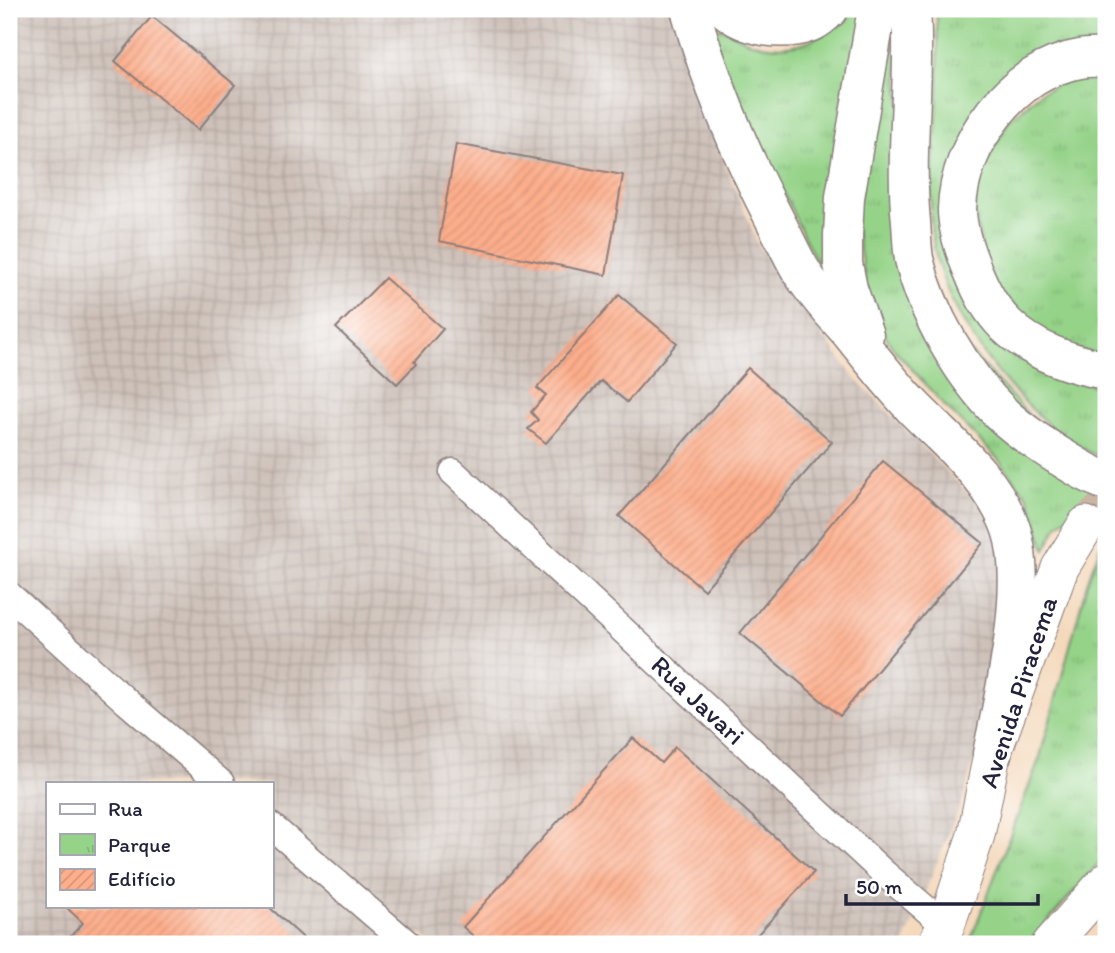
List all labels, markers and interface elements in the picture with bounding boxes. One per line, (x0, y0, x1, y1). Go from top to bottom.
street label: Avenida Piracema (972, 592, 1064, 792)
street label: Rua Javari (645, 649, 751, 751)
legend (46, 782, 273, 908)
text: Rua (108, 796, 143, 821)
text: Parque (108, 832, 171, 857)
scale bar (846, 862, 1038, 906)
text: Edifício (108, 866, 176, 891)
text: 50 m (856, 874, 903, 899)

